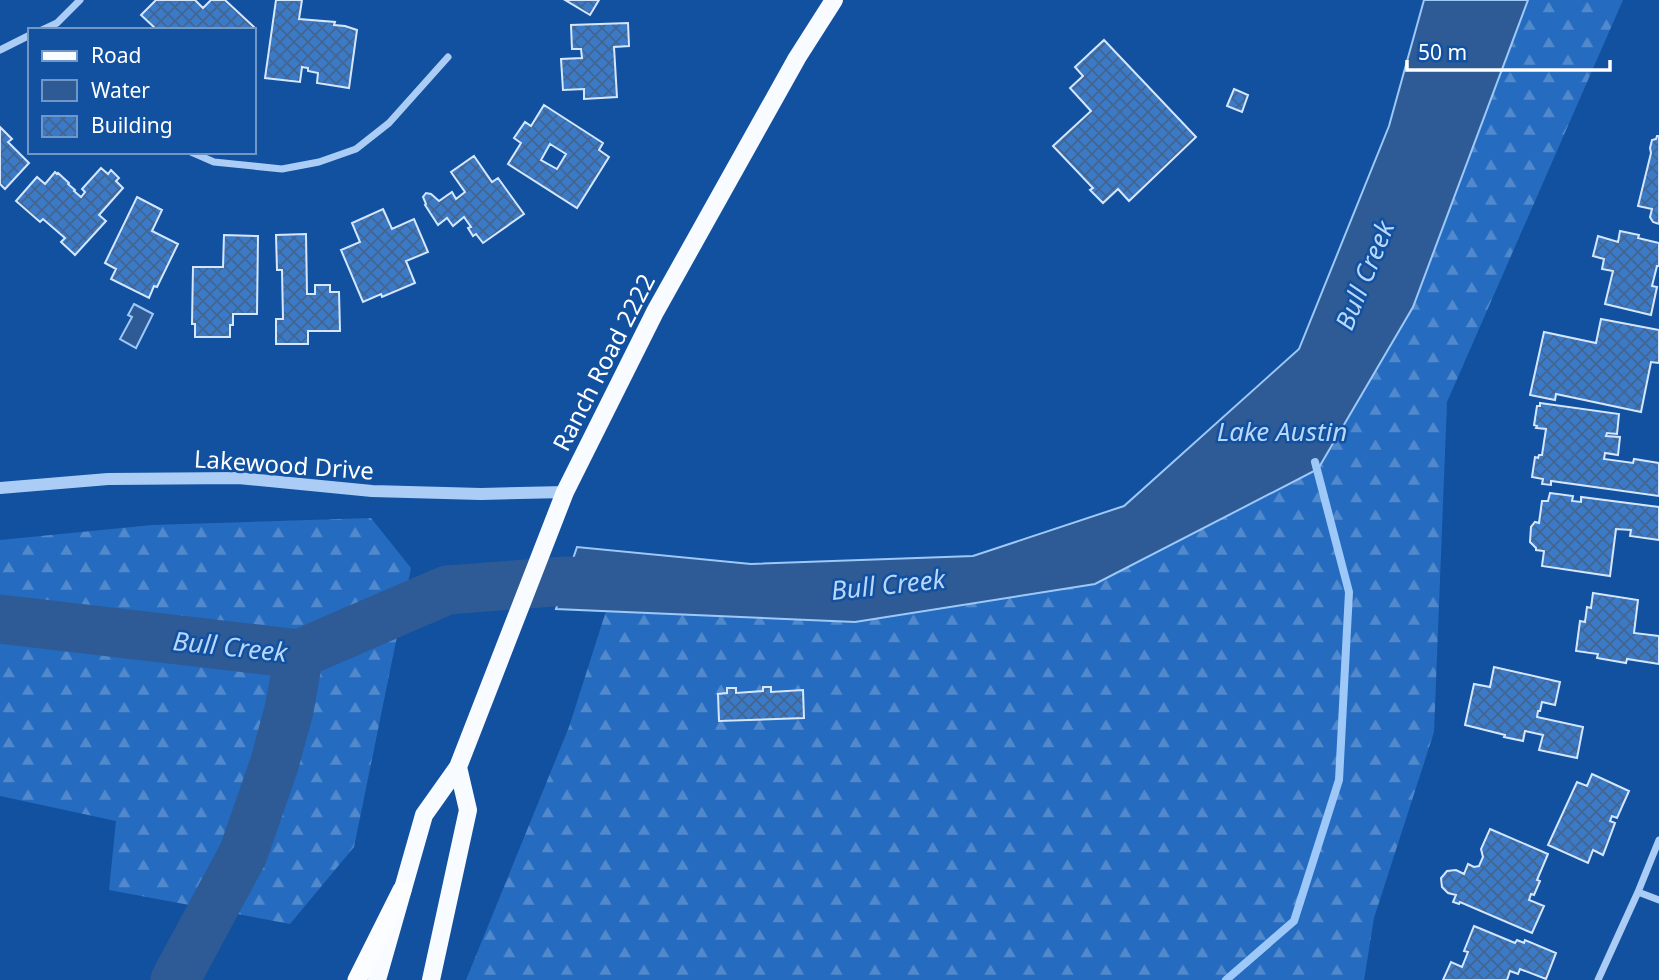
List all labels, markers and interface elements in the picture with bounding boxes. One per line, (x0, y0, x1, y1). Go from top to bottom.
legend (28, 28, 256, 154)
scale bar (1407, 28, 1610, 72)
text: 50 m (1418, 38, 1467, 66)
text: Road (91, 41, 141, 69)
text: Water (91, 76, 150, 104)
text: Building (91, 111, 173, 139)
water label: Bull Creek (1326, 214, 1403, 335)
street label: Ranch Road 2222 (544, 268, 662, 456)
water label: Lake Austin (1217, 413, 1347, 449)
street label: Lakewood Drive (193, 441, 375, 487)
water label: Bull Creek (829, 560, 948, 608)
water label: Bull Creek (171, 622, 290, 670)

